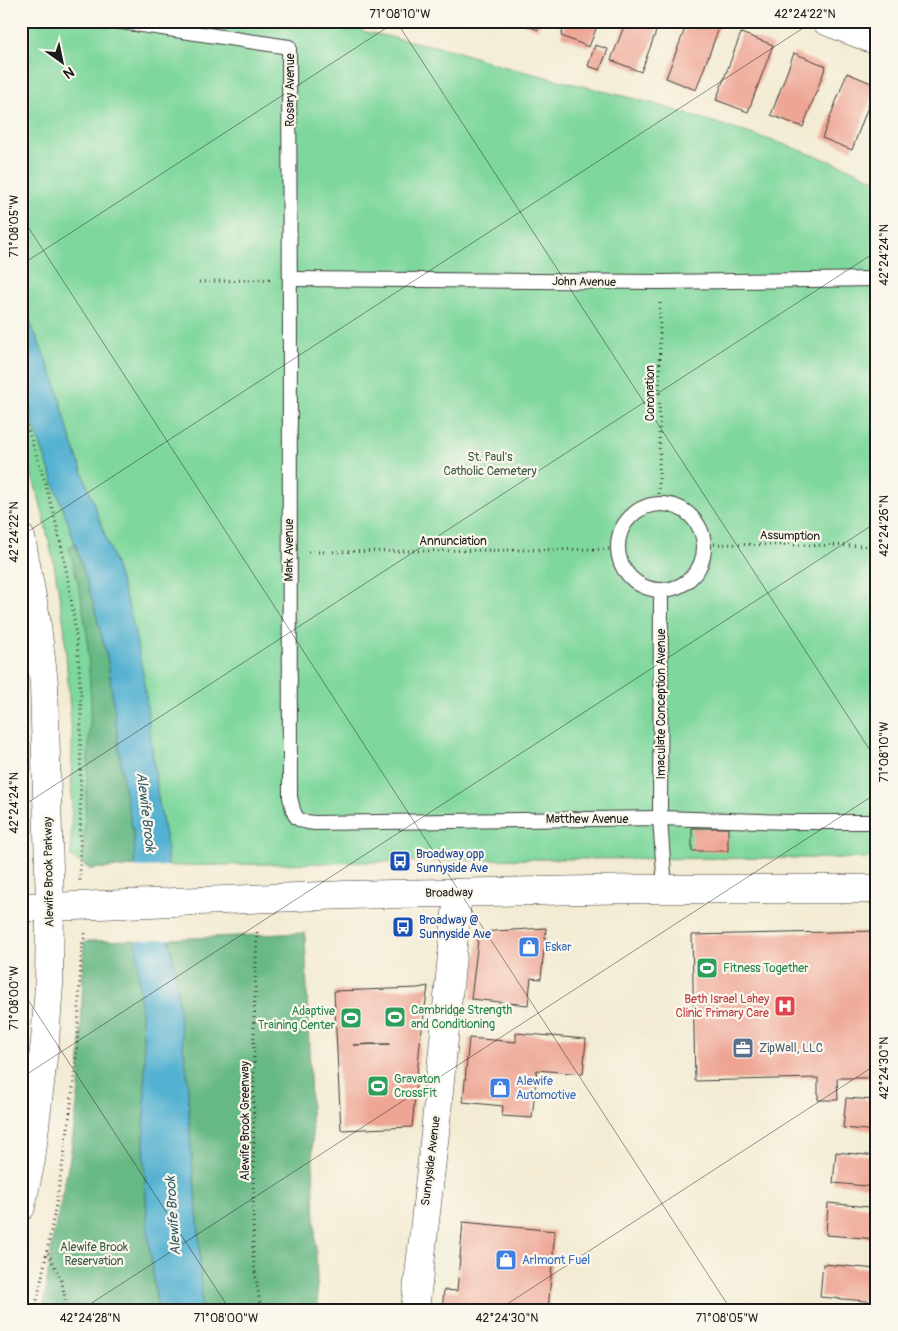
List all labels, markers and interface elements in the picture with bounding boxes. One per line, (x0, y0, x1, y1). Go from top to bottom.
text: 71°08'10"W (370, 7, 430, 22)
text: 42°24'22"N (774, 7, 836, 22)
north arrow (38, 38, 88, 88)
street label: Rosary Avenue (283, 53, 298, 127)
text: N (60, 63, 77, 82)
text: 71°08'05"W (7, 195, 22, 257)
text: 42°24'24"N (877, 224, 892, 286)
street label: John Avenue (552, 274, 616, 290)
street label: Coronation (643, 365, 658, 421)
park label: St. Paul's Catholic Cemetery (443, 450, 537, 479)
text: 42°24'26"N (877, 495, 892, 557)
text: 42°24'22"N (7, 501, 22, 563)
street label: Mark Avenue (282, 518, 297, 582)
street label: Assumption (760, 528, 821, 544)
street label: Annunciation (419, 534, 487, 549)
street label: Imaculate Conception Avenue (654, 628, 669, 779)
text: 71°08'10"W (877, 722, 892, 782)
water label: Alewife Brook (133, 771, 159, 854)
text: 42°24'24"N (7, 772, 22, 834)
street label: Matthew Avenue (546, 812, 628, 827)
street label: Alewife Brook Parkway (41, 817, 57, 927)
place label: Broadway opp Sunnyside Ave (416, 847, 488, 876)
bus stop icon: Broadway opp Sunnyside Ave (388, 849, 412, 873)
street label: Broadway (425, 885, 473, 901)
place label: Broadway @ Sunnyside Ave (419, 913, 491, 942)
bus stop icon: Broadway @ Sunnyside Ave (391, 915, 415, 939)
shop icon: Eskar (517, 935, 541, 959)
place label: Eskar (545, 940, 572, 955)
sports icon: Fitness Together (695, 956, 719, 980)
place label: Fitness Together (723, 961, 809, 976)
text: 71°08'00"W (7, 966, 22, 1030)
place label: Beth Israel Lahey Clinic Primary Care (675, 992, 769, 1021)
hospital icon: Beth Israel Lahey Clinic Primary Care (773, 994, 797, 1018)
place label: Cambridge Strength and Conditioning (411, 1003, 513, 1032)
place label: Adaptive Training Center (258, 1004, 336, 1033)
sports icon: Cambridge Strength and Conditioning (383, 1005, 407, 1029)
sports icon: Adaptive Training Center (339, 1006, 363, 1030)
office icon: ZipWall, LLC (731, 1036, 755, 1060)
text: 42°24'30"N (877, 1037, 892, 1099)
place label: ZipWall, LLC (759, 1041, 823, 1056)
street label: Alewife Brook Greenway (238, 1061, 253, 1181)
place label: Gravaton CrossFit (394, 1072, 441, 1101)
sports icon: Gravaton CrossFit (366, 1074, 390, 1098)
place label: Alewife Automotive (516, 1074, 576, 1103)
shop icon: Alewife Automotive (488, 1076, 512, 1100)
street label: Sunnyside Avenue (418, 1115, 444, 1207)
water label: Alewife Brook (162, 1175, 184, 1256)
park label: Alewife Brook Reservation (60, 1240, 128, 1269)
shop icon: Arlmont Fuel (494, 1248, 518, 1272)
place label: Arlmont Fuel (522, 1253, 590, 1268)
text: 42°24'28"N (60, 1311, 120, 1326)
text: 71°08'00"W (194, 1311, 258, 1326)
text: 42°24'30"N (476, 1311, 538, 1326)
text: 71°08'05"W (696, 1311, 758, 1326)

